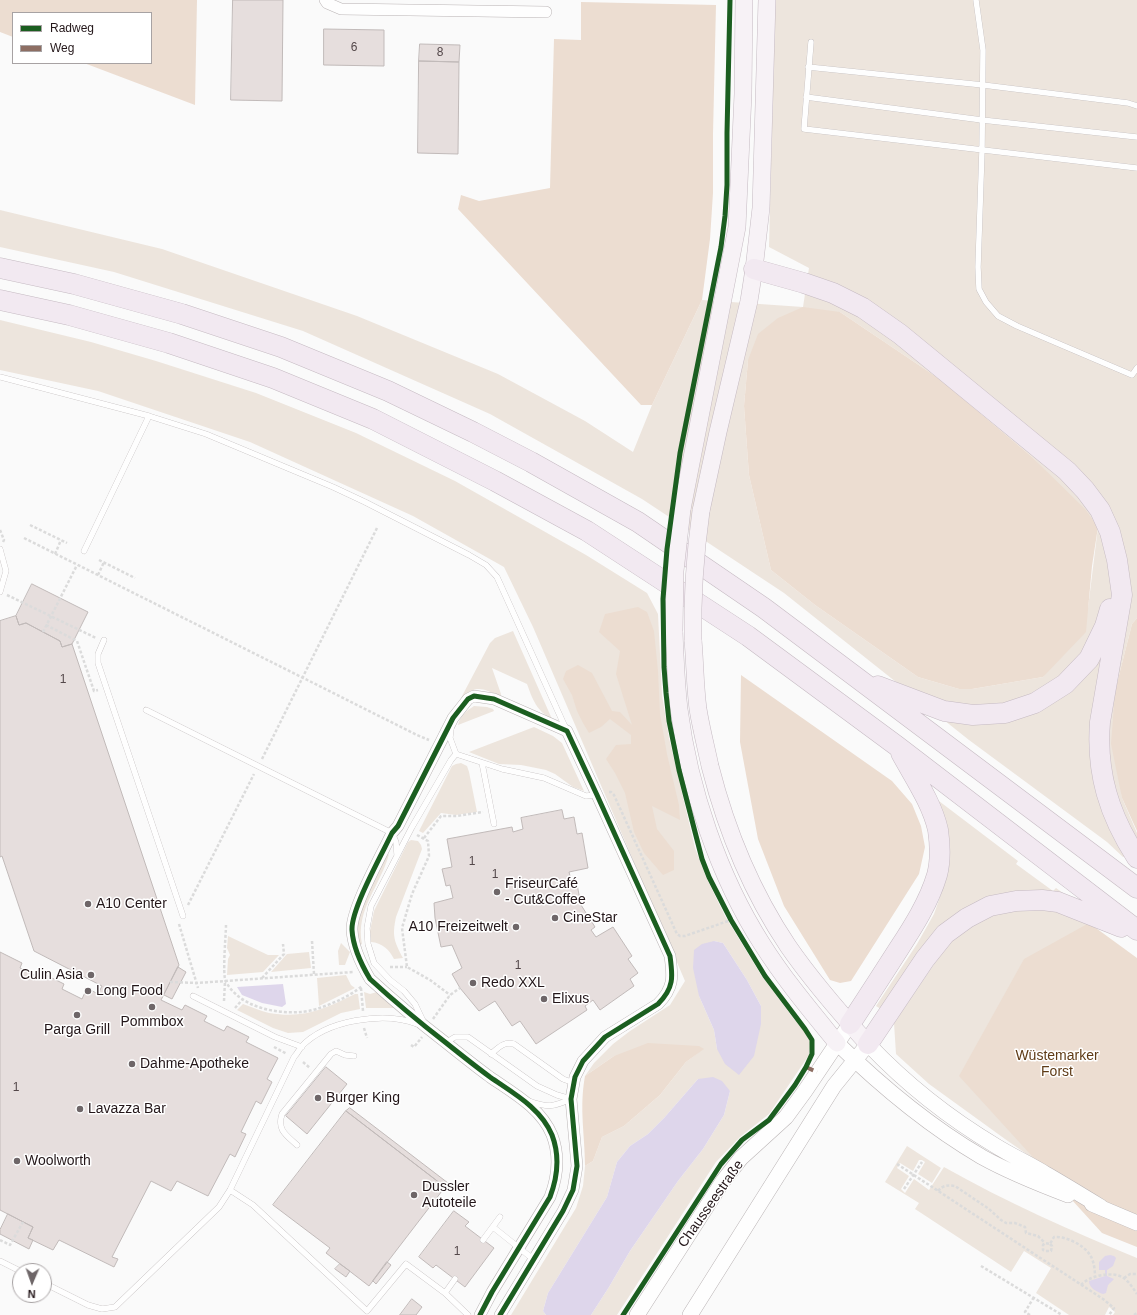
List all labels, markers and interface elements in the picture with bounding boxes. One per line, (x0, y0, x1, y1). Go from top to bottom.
legend (12, 12, 152, 64)
text: Radweg (50, 21, 94, 35)
text: Weg (50, 41, 74, 55)
house number: 6 (351, 41, 357, 55)
house number: 8 (437, 46, 443, 60)
house number: 1 (60, 673, 66, 687)
house number: 1 (469, 855, 475, 869)
house number: 1 (492, 868, 498, 882)
place label: FriseurCafé - Cut&Coffee (505, 876, 586, 908)
marker: FriseurCafé - Cut&Coffee (492, 887, 502, 897)
place label: A10 Center (96, 896, 167, 912)
marker: A10 Center (83, 899, 93, 909)
place label: CineStar (563, 910, 617, 926)
marker: CineStar (550, 913, 560, 923)
place label: A10 Freizeitwelt (408, 919, 508, 935)
marker: A10 Freizeitwelt (511, 922, 521, 932)
house number: 1 (515, 959, 521, 973)
place label: Culin Asia (20, 967, 83, 983)
marker: Culin Asia (86, 970, 96, 980)
place label: Redo XXL (481, 975, 545, 991)
marker: Redo XXL (468, 978, 478, 988)
place label: Long Food (96, 983, 163, 999)
marker: Long Food (83, 986, 93, 996)
place label: Elixus (552, 991, 589, 1007)
marker: Elixus (539, 994, 549, 1004)
marker: Pommbox (147, 1002, 157, 1012)
marker: Parga Grill (72, 1010, 82, 1020)
place label: Pommbox (120, 1014, 184, 1030)
place label: Parga Grill (44, 1022, 110, 1038)
park label: Wüstemarker Forst (1015, 1048, 1099, 1080)
place label: Dahme-Apotheke (140, 1056, 249, 1072)
marker: Dahme-Apotheke (127, 1059, 137, 1069)
house number: 1 (13, 1081, 19, 1095)
place label: Burger King (326, 1090, 400, 1106)
marker: Burger King (313, 1093, 323, 1103)
place label: Lavazza Bar (88, 1101, 166, 1117)
marker: Lavazza Bar (75, 1104, 85, 1114)
place label: Woolworth (25, 1153, 91, 1169)
marker: Woolworth (12, 1156, 22, 1166)
street label: Chausseestraße (675, 1157, 747, 1251)
place label: Dussler Autoteile (422, 1179, 476, 1212)
marker: Dussler Autoteile (409, 1190, 419, 1200)
house number: 1 (454, 1245, 460, 1259)
north arrow (12, 1263, 52, 1303)
text: N (27, 1288, 36, 1300)

